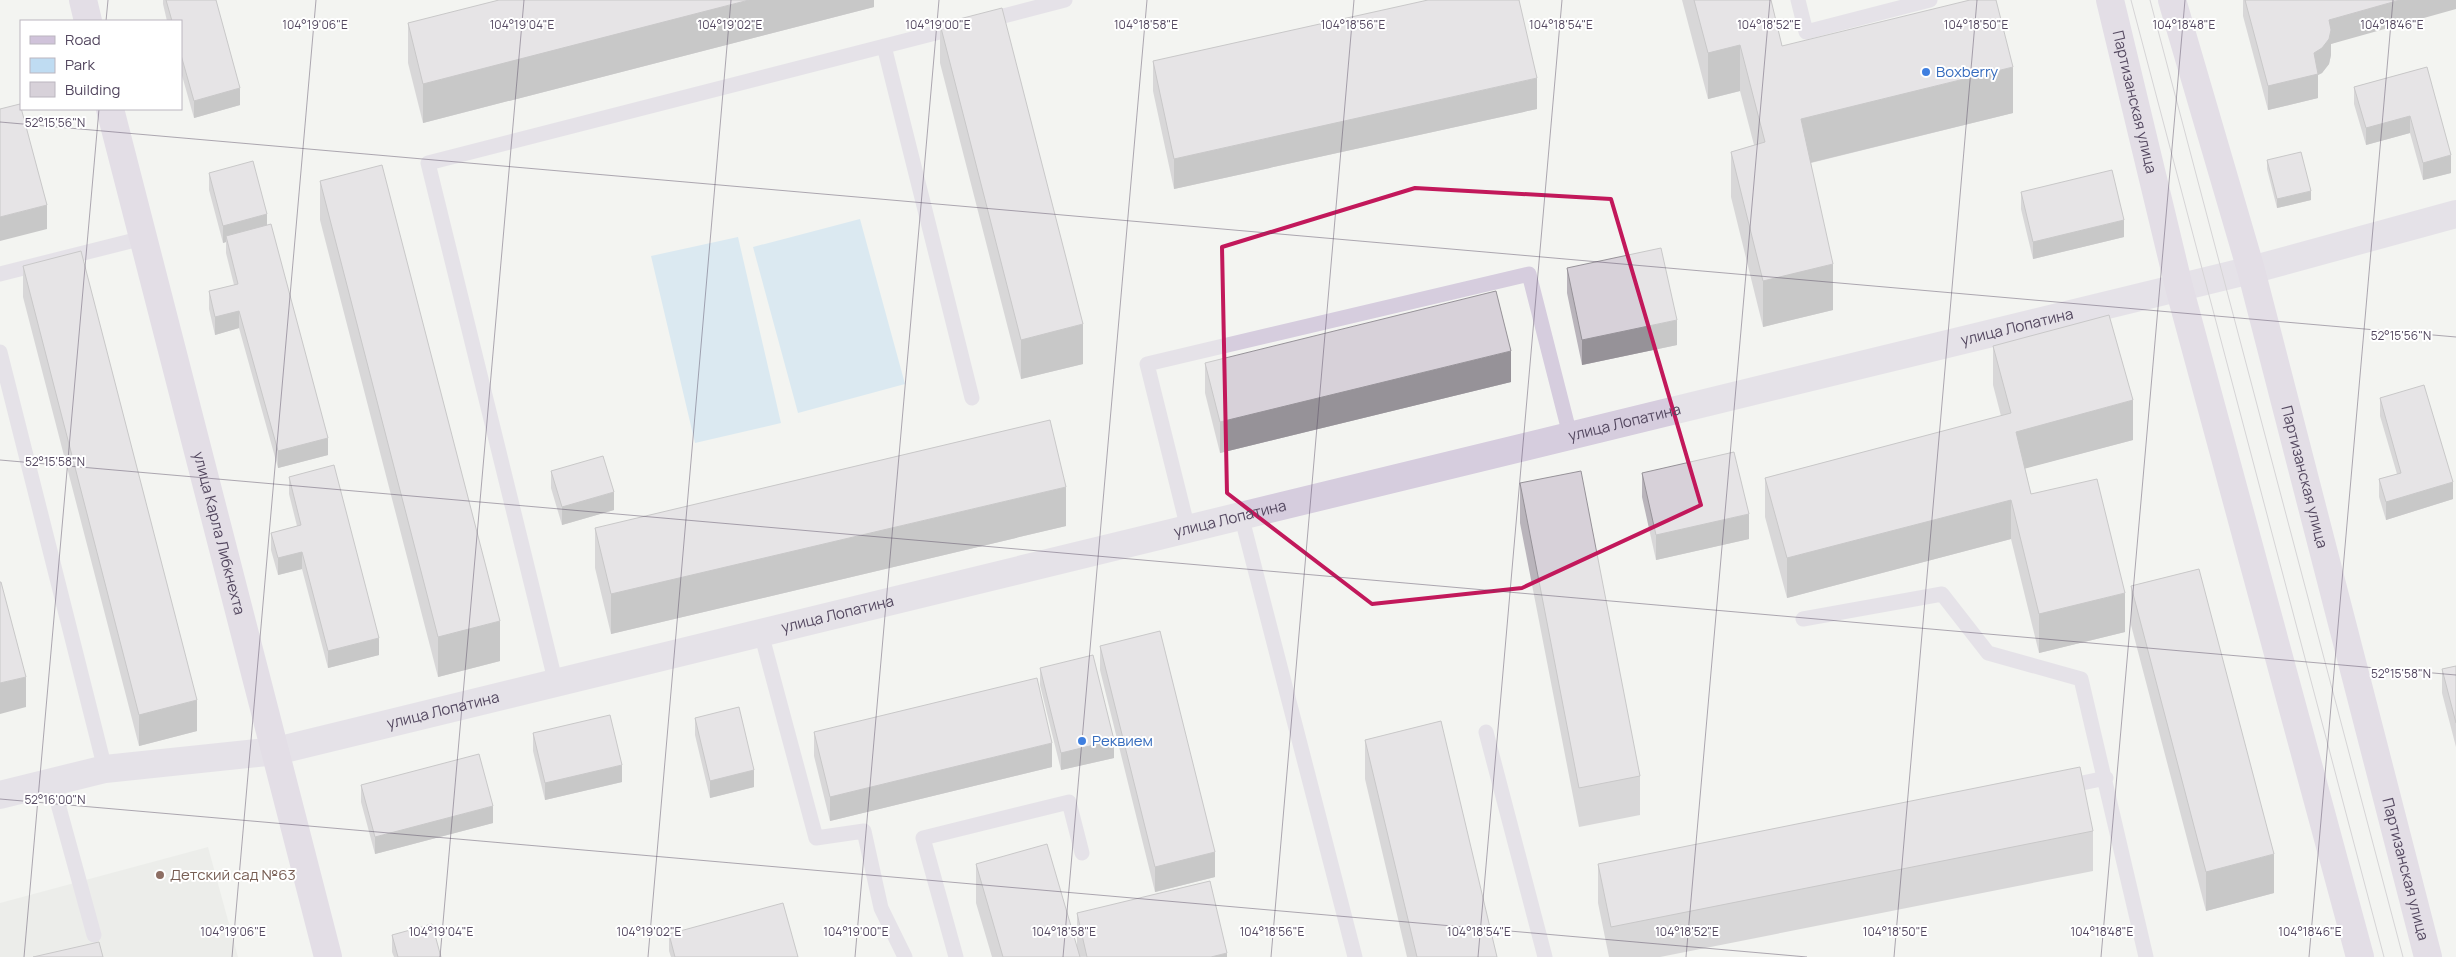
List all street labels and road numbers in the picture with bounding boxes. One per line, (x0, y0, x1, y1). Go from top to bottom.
street label: Партизанская улица (2108, 28, 2162, 176)
street label: улица Лопатина (1958, 303, 2075, 350)
street label: улица Лопатина (1566, 398, 1683, 446)
street label: Партизанская улица (2276, 403, 2333, 550)
street label: улица Карла Либкнехта (188, 449, 251, 617)
street label: улица Лопатина (1171, 494, 1288, 542)
street label: улица Лопатина (779, 590, 896, 638)
street label: улица Лопатина (385, 686, 501, 734)
street label: Партизанская улица (2377, 795, 2434, 943)

